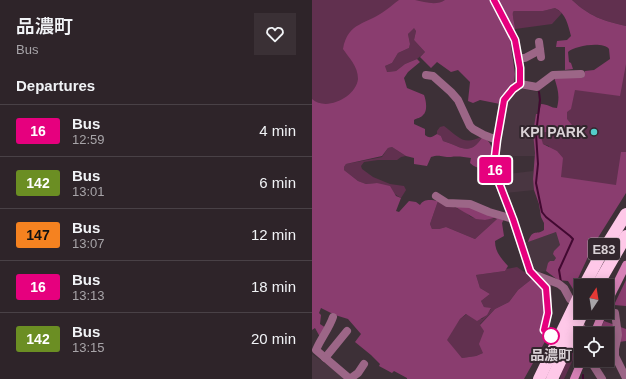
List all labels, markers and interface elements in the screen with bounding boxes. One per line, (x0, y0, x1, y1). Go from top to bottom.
button: heart (254, 13, 296, 55)
text: 品濃町 (16, 16, 73, 37)
text: Bus (16, 42, 38, 57)
text: Departures (16, 77, 95, 94)
text: Bus (72, 115, 100, 132)
text: 4 min (259, 122, 296, 139)
text: 16 (30, 123, 46, 139)
place label: KPI PARK (520, 124, 586, 140)
marker: KPI PARK (589, 127, 599, 137)
text: 12:59 (72, 132, 105, 147)
line badge: 16 (477, 157, 513, 183)
text: 16 (487, 162, 503, 178)
text: Bus (72, 167, 100, 184)
text: 6 min (259, 174, 296, 191)
text: 142 (26, 175, 50, 191)
text: 13:01 (72, 184, 105, 199)
text: Bus (72, 219, 100, 236)
text: 12 min (251, 226, 296, 243)
text: 147 (26, 227, 50, 243)
text: 13:07 (72, 236, 105, 251)
road number: E83 (588, 238, 620, 260)
text: Bus (72, 271, 100, 288)
text: 18 min (251, 278, 296, 295)
text: 16 (30, 279, 46, 295)
north arrow (574, 279, 614, 319)
map controls (574, 279, 614, 367)
text: 13:13 (72, 288, 105, 303)
text: Bus (72, 323, 100, 340)
marker: 品濃町 (542, 327, 560, 345)
button: locate (574, 327, 614, 367)
text: 20 min (251, 330, 296, 347)
text: 142 (26, 331, 50, 347)
text: 13:15 (72, 340, 105, 355)
place label: 品濃町 (530, 347, 572, 363)

